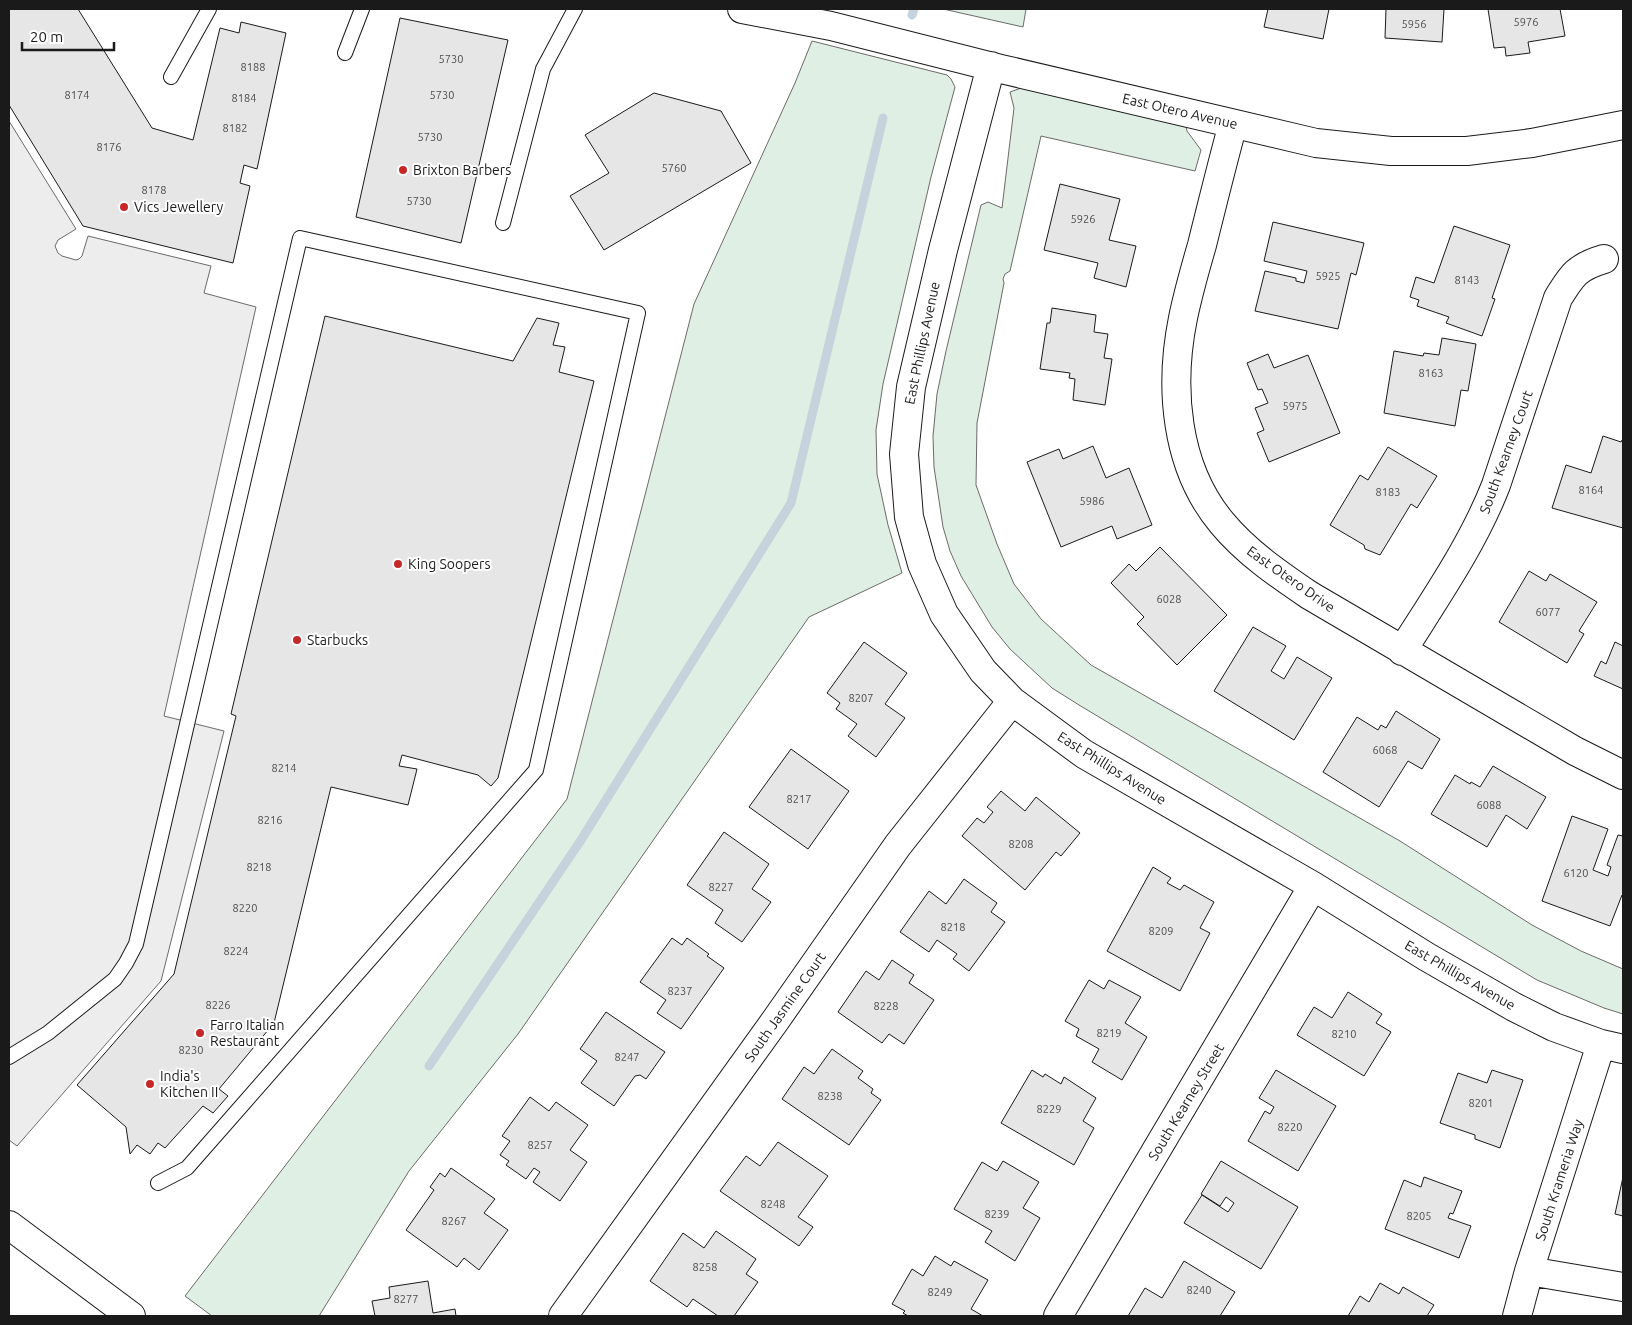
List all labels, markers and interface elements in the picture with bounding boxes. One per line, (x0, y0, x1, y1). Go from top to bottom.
house number: 5976 (1514, 16, 1538, 28)
house number: 5956 (1402, 18, 1426, 30)
scale bar (22, 20, 115, 52)
text: 20 m (30, 28, 63, 45)
house number: 5730 (439, 53, 463, 65)
house number: 8188 (241, 61, 265, 73)
house number: 8174 (65, 89, 89, 101)
house number: 5730 (430, 89, 454, 101)
street label: East Otero Avenue (1121, 90, 1239, 132)
house number: 8184 (232, 92, 256, 104)
house number: 8182 (223, 122, 247, 134)
house number: 5730 (418, 131, 442, 143)
house number: 8176 (97, 141, 121, 153)
place label: Brixton Barbers (413, 162, 511, 178)
house number: 5760 (662, 162, 686, 174)
marker: Brixton Barbers (397, 164, 409, 176)
house number: 8178 (142, 184, 166, 196)
house number: 5730 (407, 195, 431, 207)
place label: Vics Jewellery (134, 199, 223, 215)
marker: Vics Jewellery (118, 201, 130, 213)
house number: 5926 (1071, 213, 1095, 225)
house number: 5925 (1316, 270, 1340, 282)
house number: 8143 (1455, 274, 1479, 286)
street label: East Phillips Avenue (901, 280, 943, 406)
house number: 8163 (1419, 367, 1443, 379)
street label: South Kearney Court (1476, 388, 1536, 516)
house number: 5975 (1283, 400, 1307, 412)
house number: 8164 (1579, 484, 1603, 496)
house number: 8183 (1376, 486, 1400, 498)
house number: 5986 (1080, 495, 1104, 507)
street label: East Otero Drive (1244, 543, 1338, 615)
place label: King Soopers (408, 556, 490, 572)
marker: King Soopers (392, 558, 404, 570)
house number: 6028 (1157, 593, 1181, 605)
house number: 6077 (1536, 606, 1560, 618)
place label: Starbucks (307, 632, 368, 648)
marker: Starbucks (291, 634, 303, 646)
house number: 8207 (849, 692, 873, 704)
street label: East Phillips Avenue (1055, 728, 1169, 808)
house number: 6068 (1373, 744, 1397, 756)
house number: 8214 (272, 762, 296, 774)
house number: 8217 (787, 793, 811, 805)
house number: 6088 (1477, 799, 1501, 811)
house number: 8216 (258, 814, 282, 826)
house number: 8208 (1009, 838, 1033, 850)
house number: 8218 (247, 861, 271, 873)
house number: 6120 (1564, 867, 1588, 879)
house number: 8227 (709, 881, 733, 893)
house number: 8220 (233, 902, 257, 914)
house number: 8218 (941, 921, 965, 933)
house number: 8209 (1149, 925, 1173, 937)
street label: East Phillips Avenue (1402, 937, 1518, 1013)
house number: 8224 (224, 945, 248, 957)
street label: South Jasmine Court (741, 949, 829, 1065)
house number: 8237 (668, 985, 692, 997)
house number: 8226 (206, 999, 230, 1011)
house number: 8228 (874, 1000, 898, 1012)
place label: Farro Italian Restaurant (210, 1017, 285, 1049)
marker: Farro Italian Restaurant (194, 1027, 206, 1039)
house number: 8219 (1097, 1027, 1121, 1039)
house number: 8210 (1332, 1028, 1356, 1040)
street label: South Kearney Street (1145, 1040, 1228, 1163)
house number: 8230 (179, 1044, 203, 1056)
house number: 8247 (615, 1051, 639, 1063)
place label: India's Kitchen II (160, 1068, 218, 1100)
marker: India's Kitchen II (144, 1078, 156, 1090)
house number: 8238 (818, 1090, 842, 1102)
house number: 8201 (1469, 1097, 1493, 1109)
house number: 8229 (1037, 1103, 1061, 1115)
street label: South Krameria Way (1532, 1117, 1586, 1243)
house number: 8220 (1278, 1121, 1302, 1133)
house number: 8257 (528, 1139, 552, 1151)
house number: 8248 (761, 1198, 785, 1210)
house number: 8239 (985, 1208, 1009, 1220)
house number: 8205 (1407, 1210, 1431, 1222)
house number: 8267 (442, 1215, 466, 1227)
house number: 8258 (693, 1261, 717, 1273)
house number: 8240 (1187, 1284, 1211, 1296)
house number: 8249 (928, 1286, 952, 1298)
house number: 8277 (394, 1293, 418, 1305)

